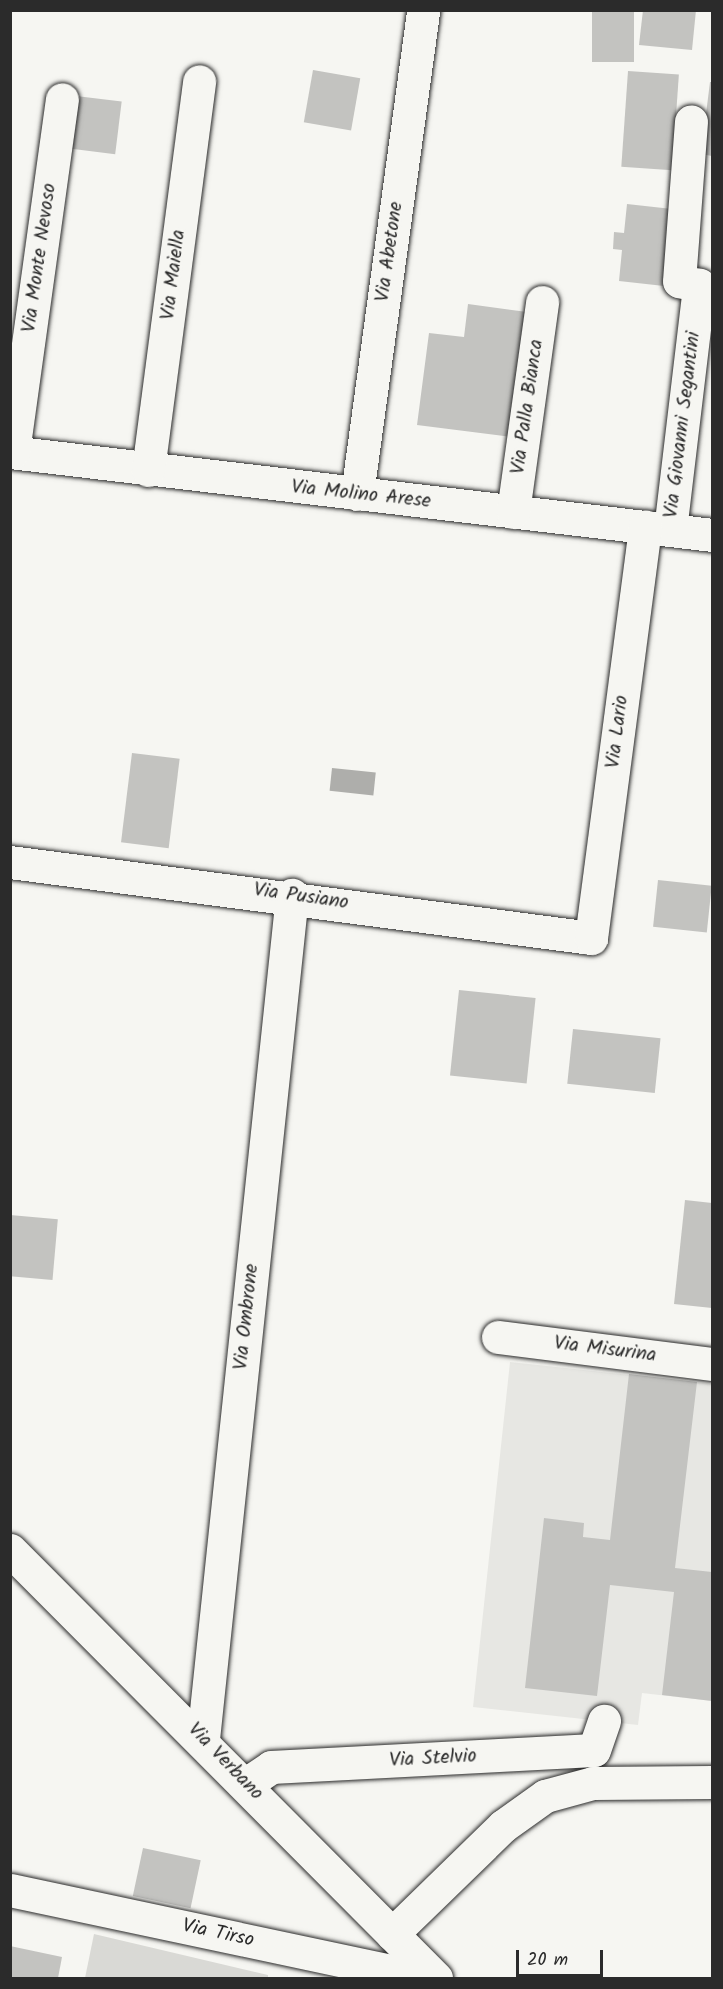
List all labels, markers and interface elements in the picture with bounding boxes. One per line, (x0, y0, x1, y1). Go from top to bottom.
street label: Via Monte Nevoso (18, 182, 62, 334)
street label: Via Abetone (371, 200, 409, 304)
street label: Via Maiella (157, 228, 191, 322)
street label: Via Giovanni Segantini (660, 330, 706, 520)
street label: Via Palla Bianca (507, 338, 549, 476)
street label: Via Molino Arese (290, 476, 432, 514)
street label: Via Lario (602, 694, 634, 770)
street label: Via Pusiano (252, 878, 350, 916)
street label: Via Ombrone (229, 1263, 265, 1371)
street label: Via Misurina (552, 1332, 658, 1368)
street label: Via Verbano (182, 1718, 268, 1806)
street label: Via Stelvio (389, 1745, 477, 1773)
street label: Via Tirso (180, 1915, 256, 1953)
scale bar (519, 1938, 606, 1976)
text: 20 m (527, 1946, 568, 1975)

